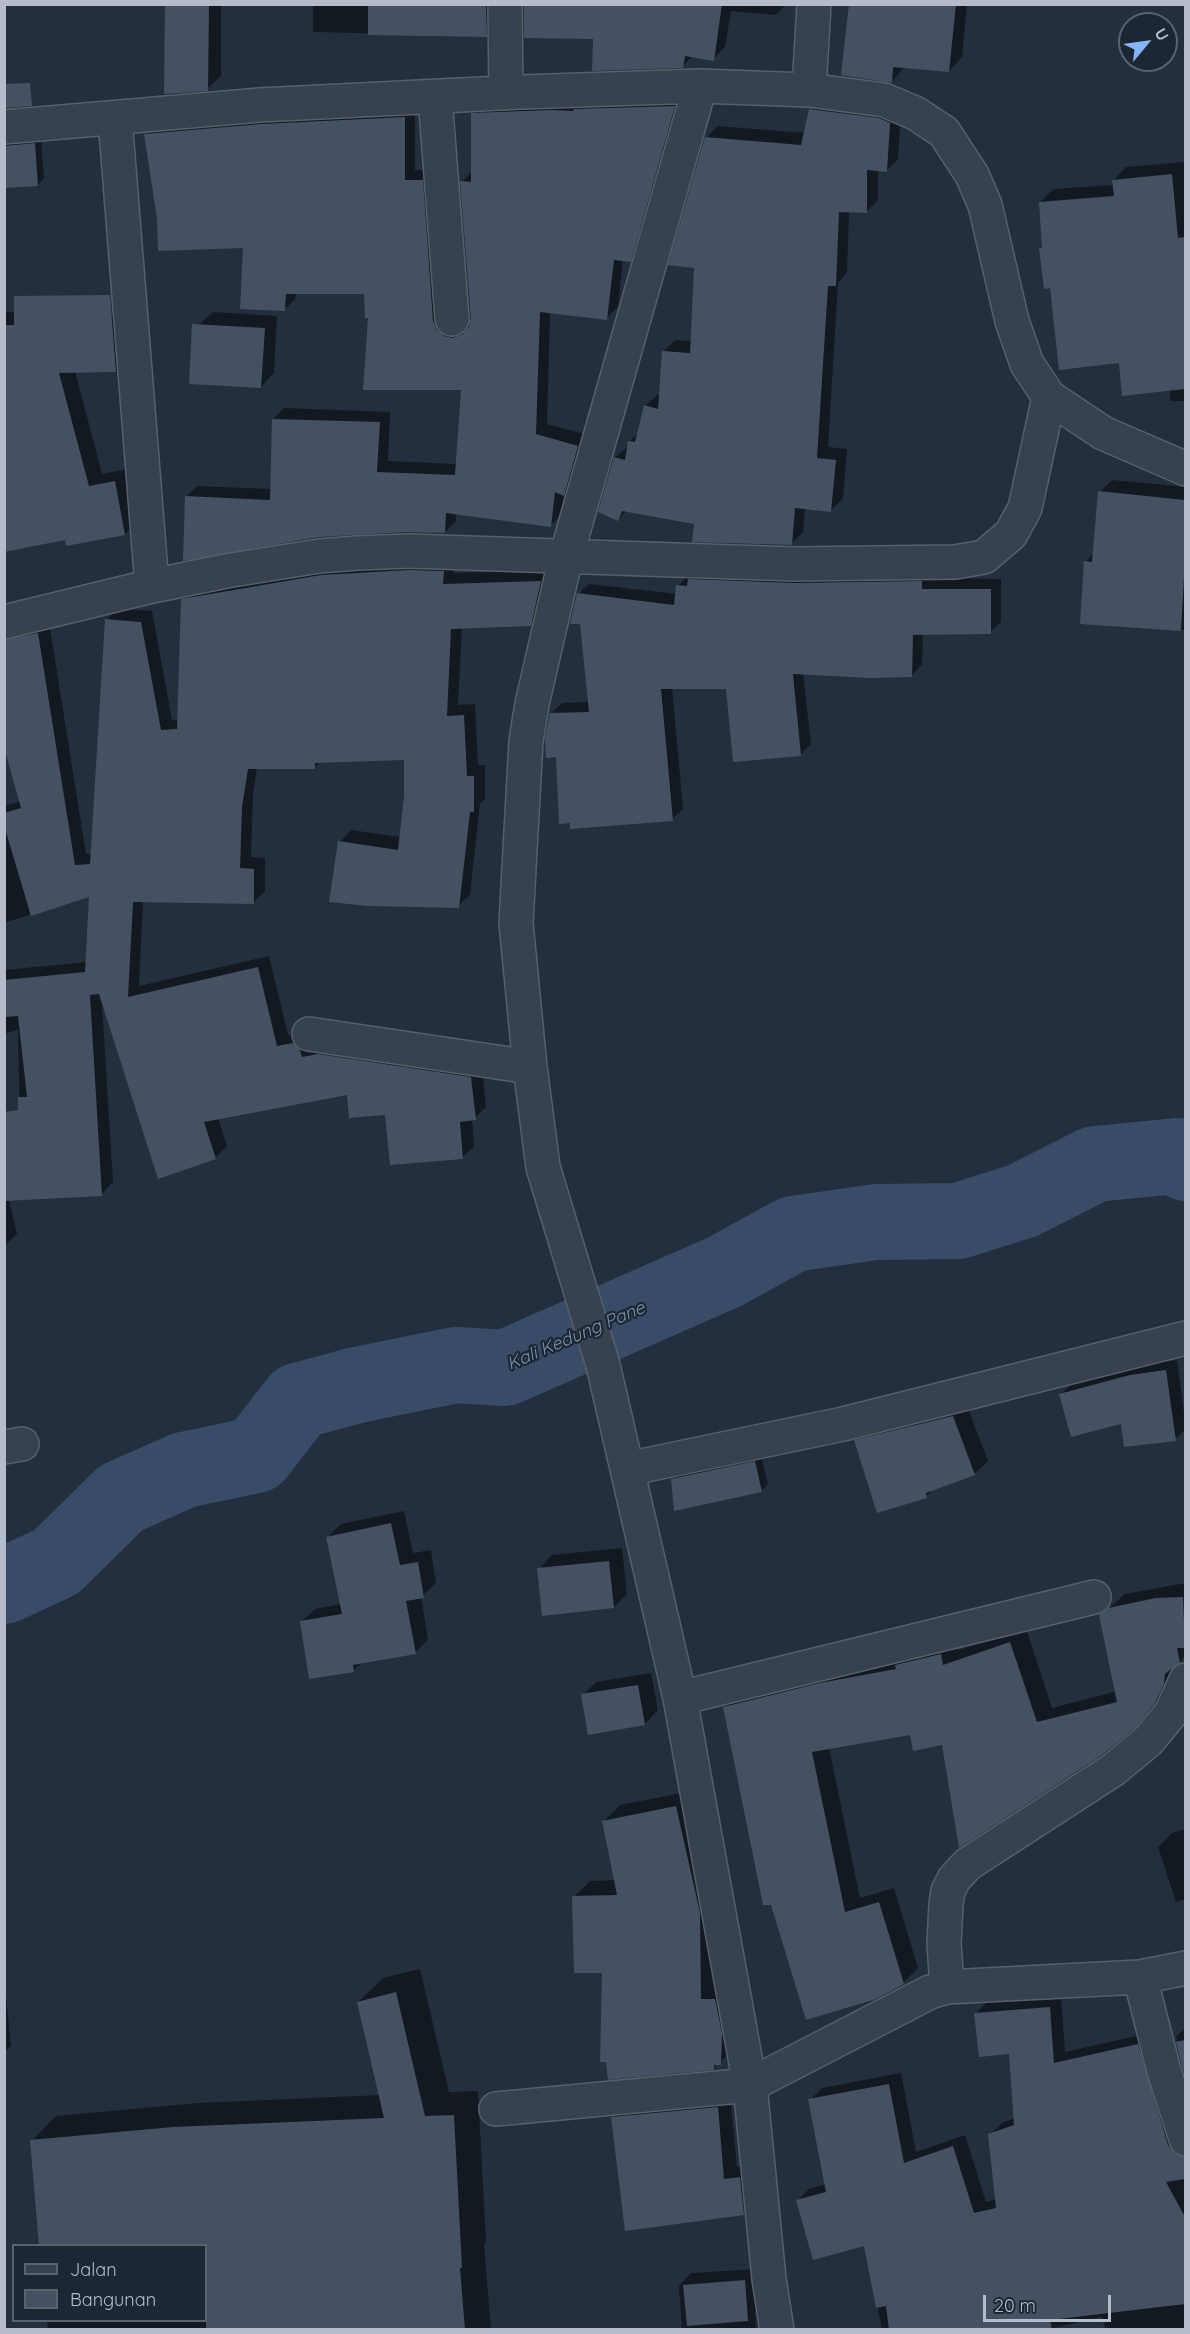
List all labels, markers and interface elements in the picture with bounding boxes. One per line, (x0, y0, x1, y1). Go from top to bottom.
north arrow (1118, 12, 1178, 72)
text: U (1151, 24, 1173, 44)
water label: Kali Kedung Pane (504, 1297, 648, 1375)
legend (12, 2244, 207, 2322)
text: Jalan (70, 2258, 117, 2281)
scale bar (986, 2283, 1114, 2321)
text: Bangunan (70, 2288, 156, 2311)
text: 20 m (994, 2294, 1036, 2317)

